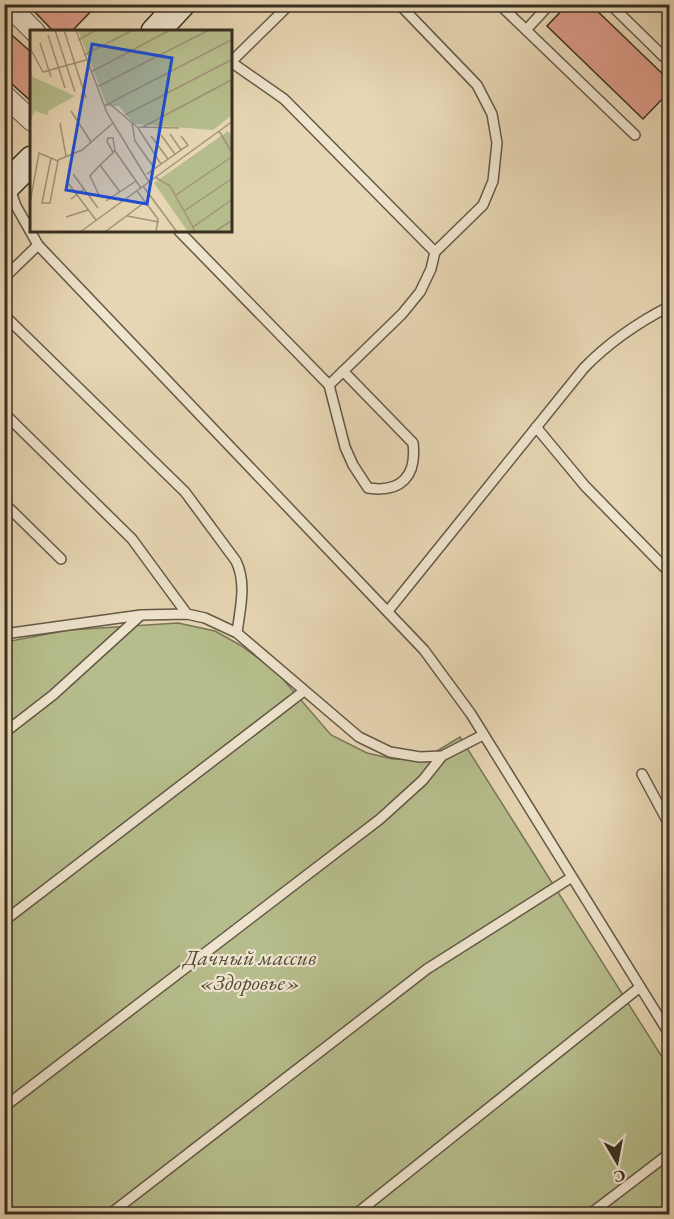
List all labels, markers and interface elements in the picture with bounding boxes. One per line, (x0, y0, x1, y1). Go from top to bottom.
inset map (30, 30, 232, 232)
park label: Дачный массив «Здоровье» (181, 943, 317, 997)
north arrow (587, 1132, 647, 1192)
text: С (612, 1165, 627, 1188)

